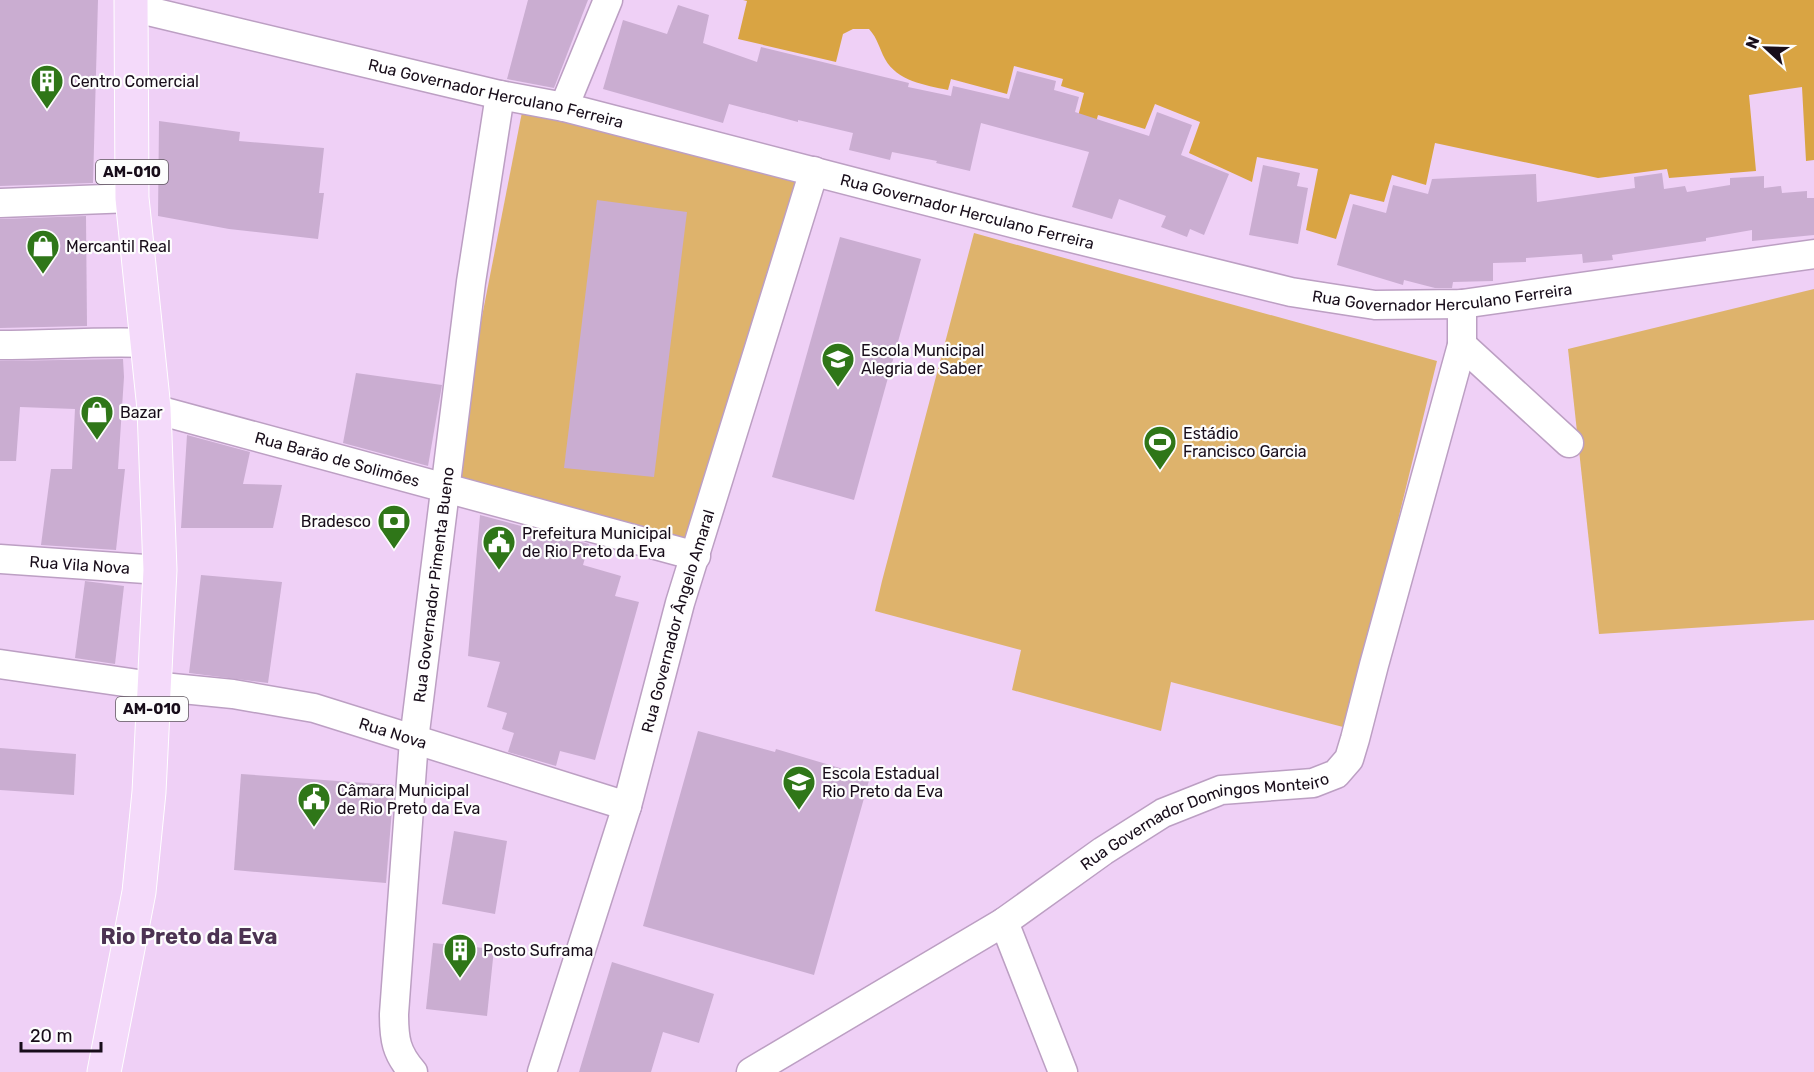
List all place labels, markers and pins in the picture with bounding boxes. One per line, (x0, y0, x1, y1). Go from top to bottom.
building icon: Centro Comercial (29, 63, 65, 110)
place label: Centro Comercial (70, 72, 199, 91)
shop icon: Mercantil Real (25, 228, 61, 275)
place label: Mercantil Real (66, 237, 171, 256)
school or university icon: Escola Municipal Alegria de Saber (820, 341, 856, 388)
place label: Escola Municipal Alegria de Saber (861, 341, 984, 378)
shop icon: Bazar (79, 394, 115, 441)
place label: Bazar (120, 403, 163, 422)
sports icon: Estádio Francisco Garcia (1142, 424, 1178, 471)
place label: Estádio Francisco Garcia (1183, 424, 1307, 461)
bank icon: Bradesco (376, 503, 412, 550)
place label: Bradesco (301, 512, 371, 531)
public building icon: Prefeitura Municipal de Rio Preto da Eva (481, 524, 517, 571)
place label: Prefeitura Municipal de Rio Preto da Eva (522, 524, 671, 561)
school or university icon: Escola Estadual Rio Preto da Eva (781, 764, 817, 811)
place label: Escola Estadual Rio Preto da Eva (822, 764, 943, 801)
public building icon: Câmara Municipal de Rio Preto da Eva (296, 781, 332, 828)
place label: Câmara Municipal de Rio Preto da Eva (337, 781, 480, 818)
building icon: Posto Suframa (442, 932, 478, 979)
place label: Posto Suframa (483, 941, 593, 960)

